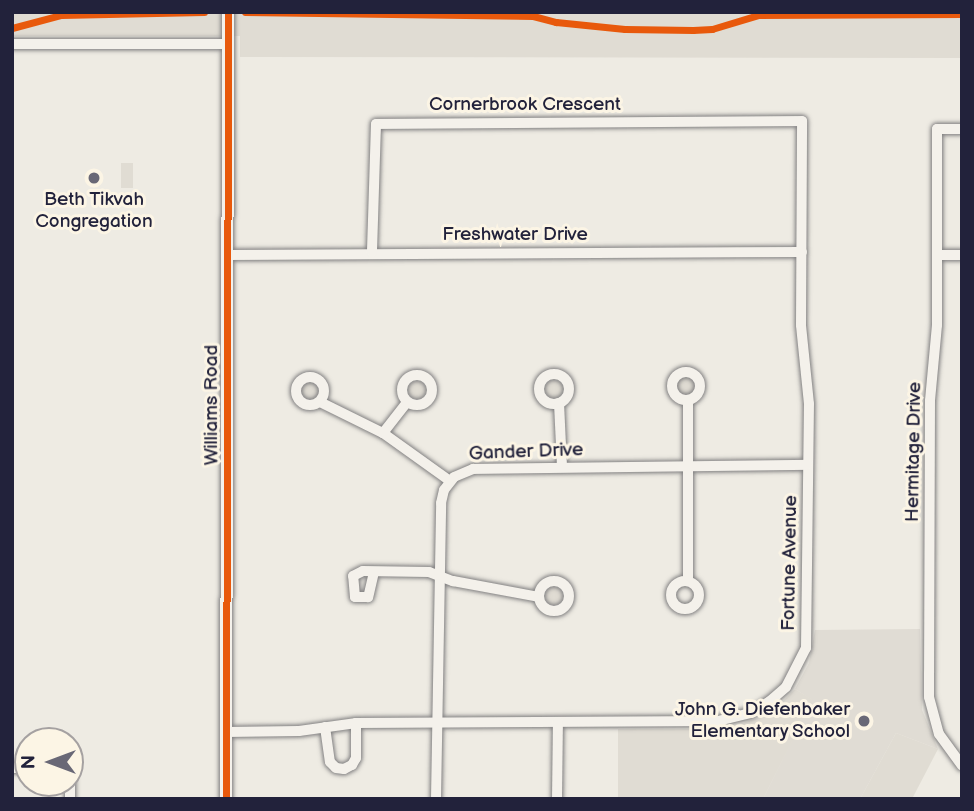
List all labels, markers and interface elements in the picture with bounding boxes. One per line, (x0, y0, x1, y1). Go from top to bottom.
street label: Cornerbrook Crescent (429, 94, 621, 116)
marker: Beth Tikvah Congregation (86, 170, 102, 186)
place label: Beth Tikvah Congregation (35, 189, 153, 233)
street label: Freshwater Drive (442, 224, 588, 246)
street label: Williams Road (201, 345, 223, 465)
street label: Hermitage Drive (901, 382, 927, 522)
street label: Gander Drive (468, 439, 584, 465)
street label: Fortune Avenue (777, 495, 803, 631)
place label: John G. Diefenbaker Elementary School (675, 699, 850, 743)
marker: John G. Diefenbaker Elementary School (856, 713, 872, 729)
north arrow (14, 727, 84, 797)
text: N (18, 755, 41, 769)

